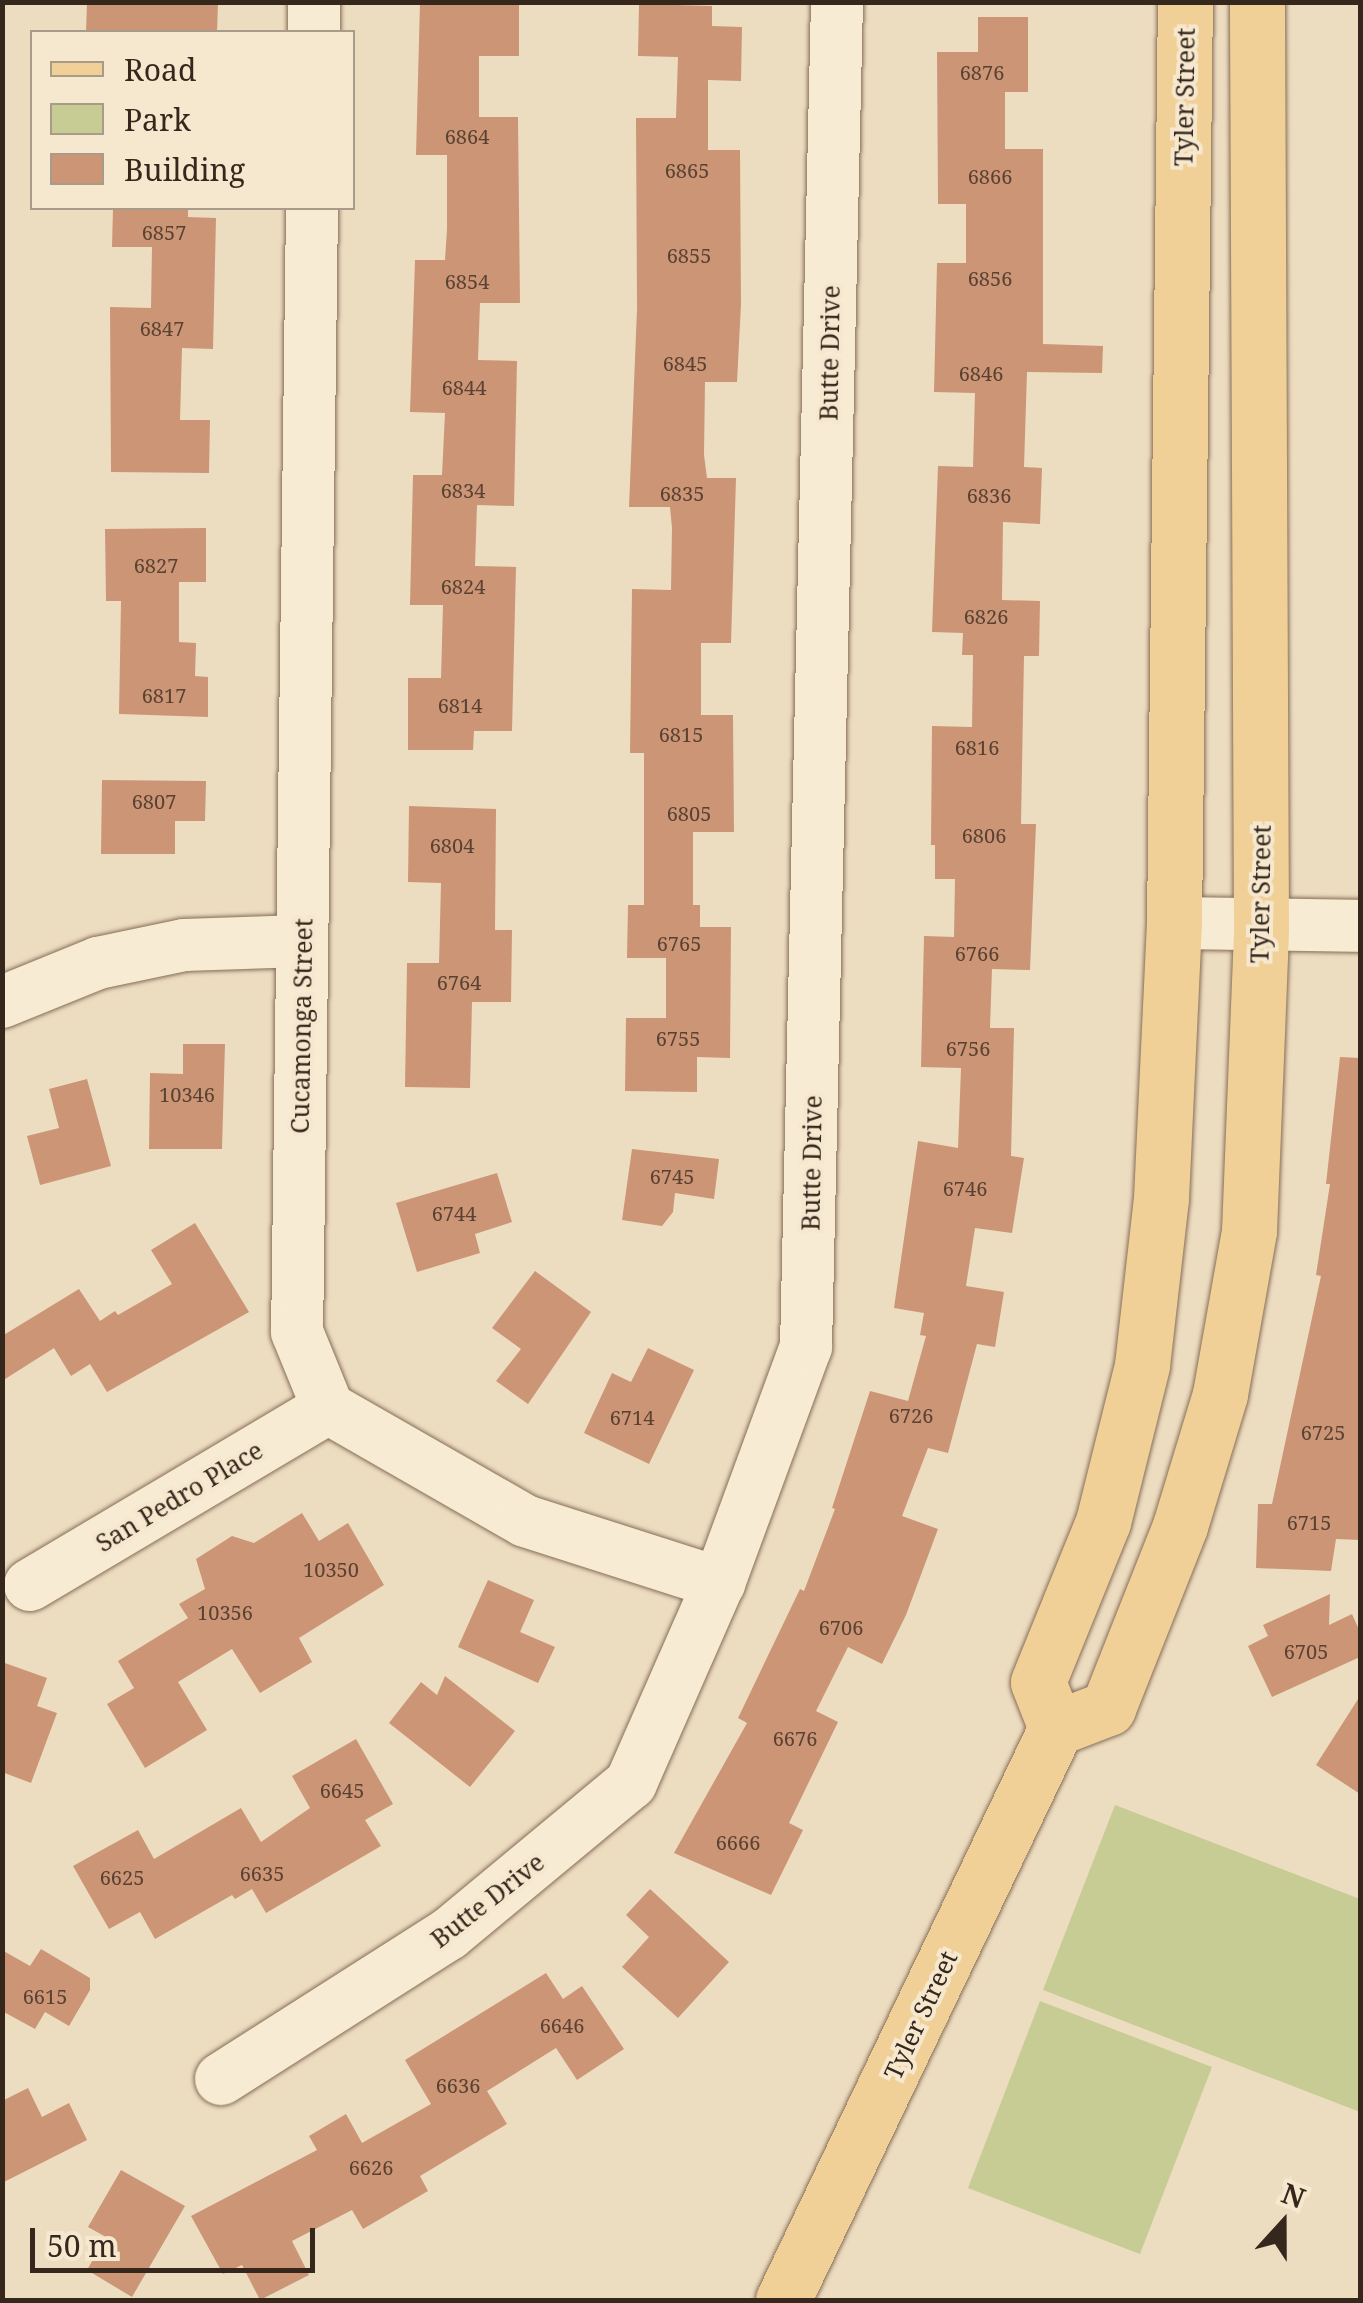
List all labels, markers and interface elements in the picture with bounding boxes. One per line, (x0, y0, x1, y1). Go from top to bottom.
street label: Tyler Street (1168, 27, 1200, 167)
legend (30, 30, 355, 210)
text: Road (124, 49, 196, 90)
house number: 6876 (960, 60, 1004, 84)
text: Park (124, 99, 191, 140)
house number: 6864 (445, 124, 489, 148)
text: Building (124, 149, 245, 190)
house number: 6865 (665, 158, 709, 182)
house number: 6866 (968, 164, 1012, 188)
house number: 6857 (142, 220, 186, 244)
house number: 6855 (667, 243, 711, 267)
house number: 6856 (968, 266, 1012, 290)
house number: 6854 (445, 269, 489, 293)
street label: Butte Drive (813, 285, 845, 421)
house number: 6847 (140, 316, 184, 340)
house number: 6845 (663, 351, 707, 375)
house number: 6846 (959, 361, 1003, 385)
house number: 6844 (442, 375, 486, 399)
house number: 6834 (441, 478, 485, 502)
house number: 6835 (660, 481, 704, 505)
house number: 6836 (967, 483, 1011, 507)
house number: 6827 (134, 553, 178, 577)
house number: 6824 (441, 574, 485, 598)
house number: 6826 (964, 604, 1008, 628)
house number: 6817 (142, 683, 186, 707)
house number: 6814 (438, 693, 482, 717)
house number: 6815 (659, 722, 703, 746)
house number: 6816 (955, 735, 999, 759)
house number: 6807 (132, 789, 176, 813)
house number: 6805 (667, 801, 711, 825)
house number: 6806 (962, 823, 1006, 847)
street label: Tyler Street (1244, 824, 1276, 964)
house number: 6804 (430, 833, 474, 857)
street label: Cucamonga Street (284, 918, 318, 1134)
house number: 6765 (657, 931, 701, 955)
house number: 6766 (955, 941, 999, 965)
house number: 6764 (437, 970, 481, 994)
house number: 6755 (656, 1026, 700, 1050)
house number: 6756 (946, 1036, 990, 1060)
house number: 10346 (159, 1082, 215, 1106)
street label: Butte Drive (795, 1095, 827, 1231)
house number: 6745 (650, 1164, 694, 1188)
house number: 6746 (943, 1176, 987, 1200)
house number: 6744 (432, 1201, 476, 1225)
house number: 6726 (889, 1403, 933, 1427)
house number: 6714 (610, 1405, 654, 1429)
house number: 6725 (1301, 1420, 1345, 1444)
street label: San Pedro Place (90, 1434, 268, 1558)
house number: 6715 (1287, 1510, 1331, 1534)
house number: 10350 (303, 1557, 359, 1581)
house number: 10356 (197, 1600, 253, 1624)
house number: 6706 (819, 1615, 863, 1639)
house number: 6705 (1284, 1639, 1328, 1663)
house number: 6676 (773, 1726, 817, 1750)
house number: 6645 (320, 1778, 364, 1802)
house number: 6666 (716, 1830, 760, 1854)
street label: Butte Drive (424, 1846, 550, 1954)
house number: 6635 (240, 1861, 284, 1885)
house number: 6625 (100, 1865, 144, 1889)
street label: Tyler Street (877, 1946, 963, 2084)
house number: 6615 (23, 1984, 67, 2008)
house number: 6646 (540, 2013, 584, 2037)
house number: 6636 (436, 2073, 480, 2097)
house number: 6626 (349, 2155, 393, 2179)
north arrow (1233, 2173, 1333, 2273)
text: N (1277, 2173, 1311, 2217)
scale bar (35, 2208, 320, 2270)
text: 50 m (47, 2225, 117, 2266)

